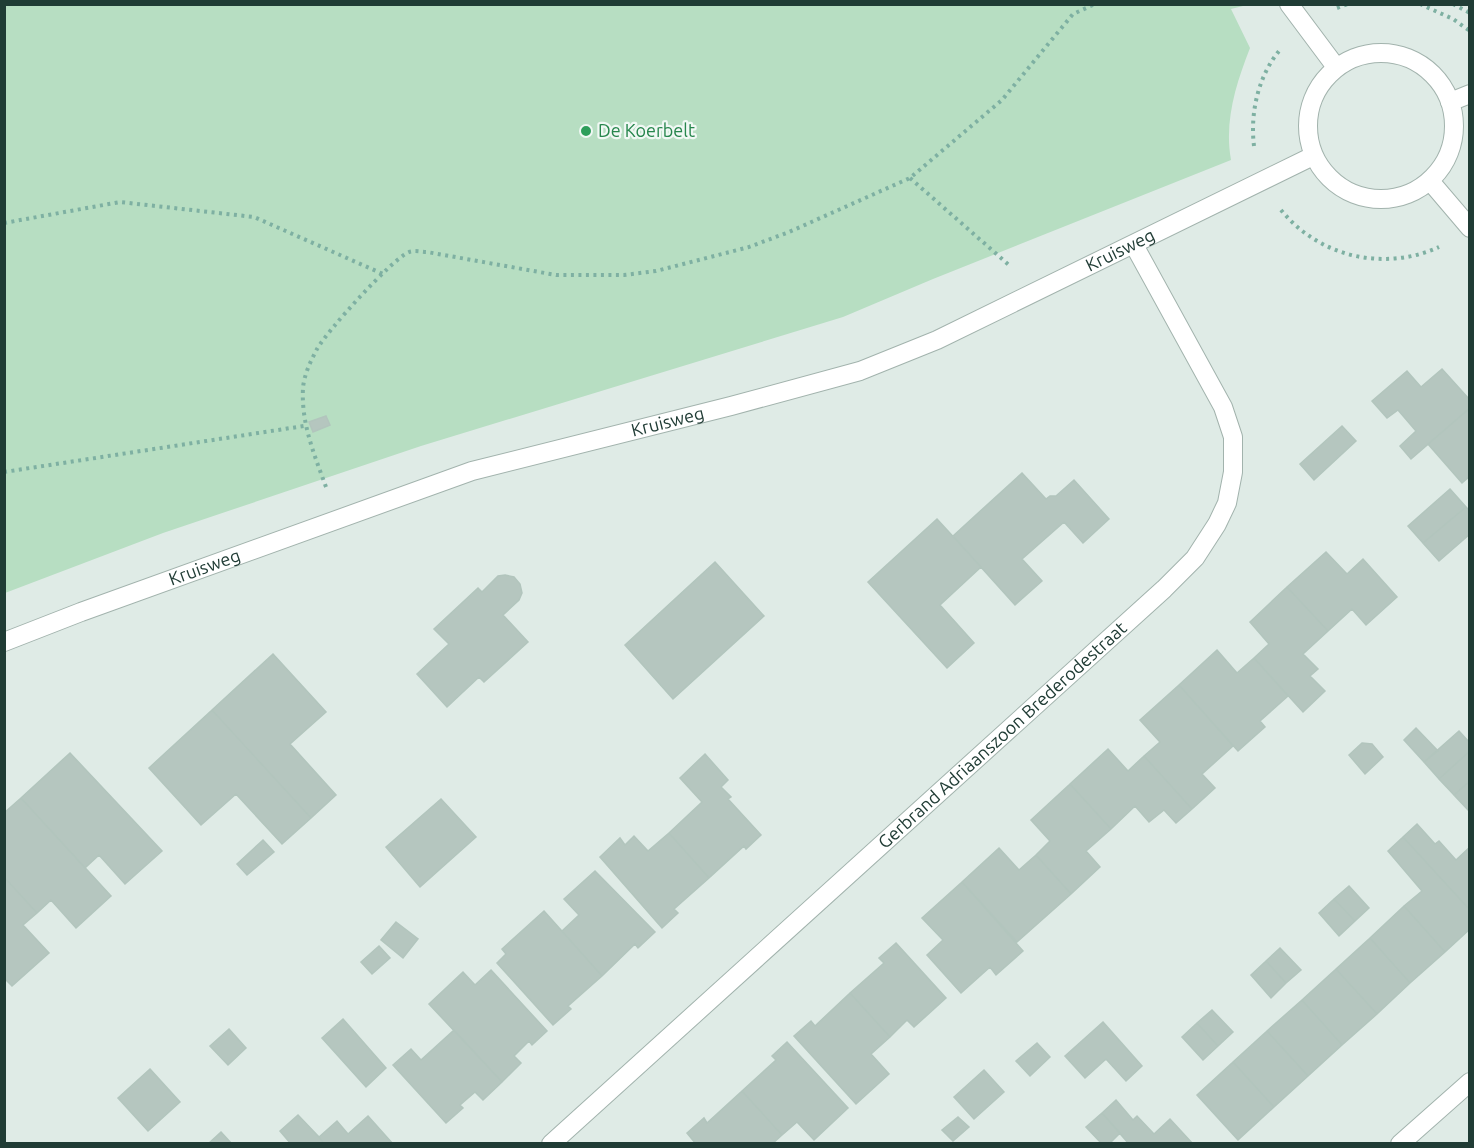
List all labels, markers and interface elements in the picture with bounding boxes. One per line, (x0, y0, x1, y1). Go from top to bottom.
place label: De Koerbelt (598, 120, 695, 140)
marker: De Koerbelt (579, 124, 593, 138)
street label: Kruisweg (1082, 224, 1158, 275)
street label: Kruisweg (629, 402, 706, 440)
street label: Kruisweg (166, 544, 243, 589)
street label: Gerbrand Adriaanszoon Brederodestraat (874, 617, 1130, 852)

